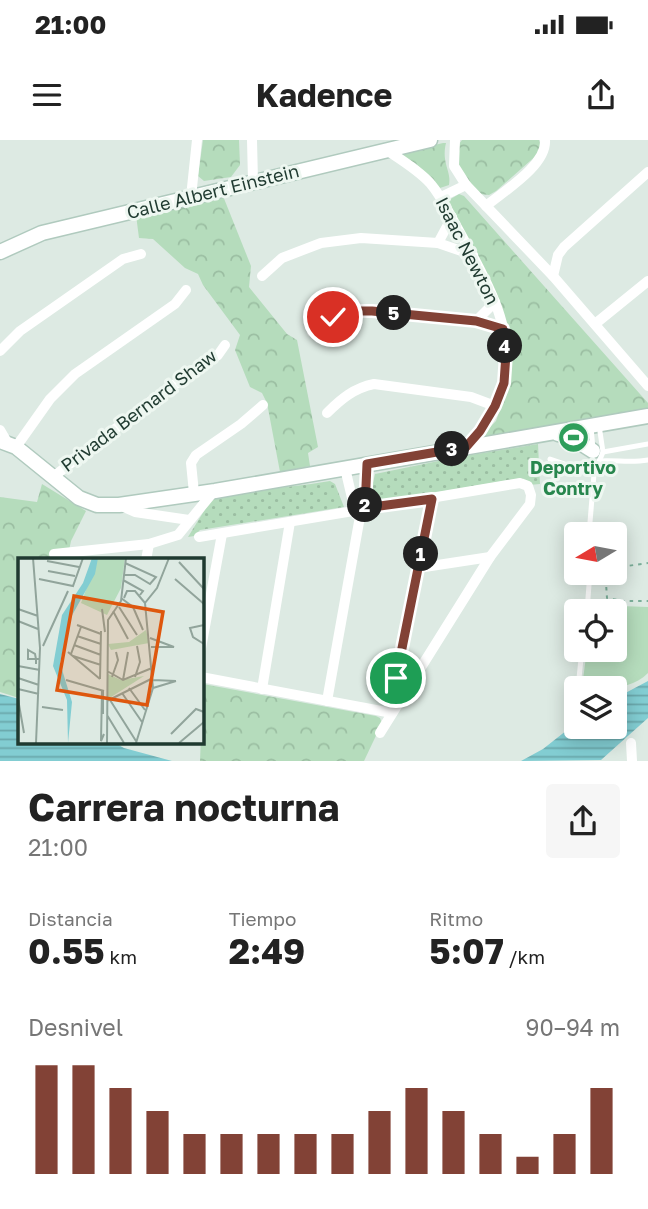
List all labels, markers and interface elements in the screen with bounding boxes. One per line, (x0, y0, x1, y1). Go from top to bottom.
text: 21:00 (35, 9, 106, 40)
icon: menu (28, 76, 66, 114)
text: Kadence (256, 76, 392, 114)
icon: share (582, 76, 620, 114)
street label: Calle Albert Einstein (124, 159, 301, 223)
street label: Isaac Newton (431, 193, 504, 308)
pin (303, 287, 363, 347)
pin: 5 (376, 296, 412, 330)
icon: check (314, 298, 352, 336)
text: 5 (388, 301, 399, 324)
pin: 4 (488, 328, 522, 364)
text: 4 (499, 334, 510, 357)
street label: Privada Bernard Shaw (56, 344, 221, 476)
sports icon: Deportivo Contry (556, 420, 590, 454)
pin: 3 (434, 432, 470, 466)
text: 3 (446, 437, 457, 460)
place label: Deportivo Contry (530, 456, 616, 499)
pin: 2 (348, 488, 382, 522)
text: 2 (359, 493, 370, 516)
north arrow (564, 522, 626, 584)
map controls (564, 522, 627, 739)
pin: 1 (404, 536, 438, 572)
text: 1 (416, 542, 425, 565)
inset map (18, 558, 203, 744)
button: locate (564, 599, 627, 662)
pin (366, 648, 426, 708)
icon: arrive (377, 659, 415, 697)
button: layers (564, 676, 627, 739)
text: Carrera nocturna (28, 784, 340, 829)
button: share (546, 784, 620, 858)
text: 21:00 (28, 833, 88, 861)
text: Distancia (28, 907, 113, 930)
text: Tiempo (229, 907, 296, 930)
text: Ritmo (429, 907, 483, 930)
text: 0.55 (28, 930, 105, 972)
text: 2:49 (229, 930, 305, 972)
text: 5:07 (429, 930, 504, 972)
text: km (105, 945, 137, 968)
text: /km (504, 945, 545, 968)
text: Desnivel (28, 1013, 123, 1041)
text: 90–94 m (526, 1013, 620, 1041)

